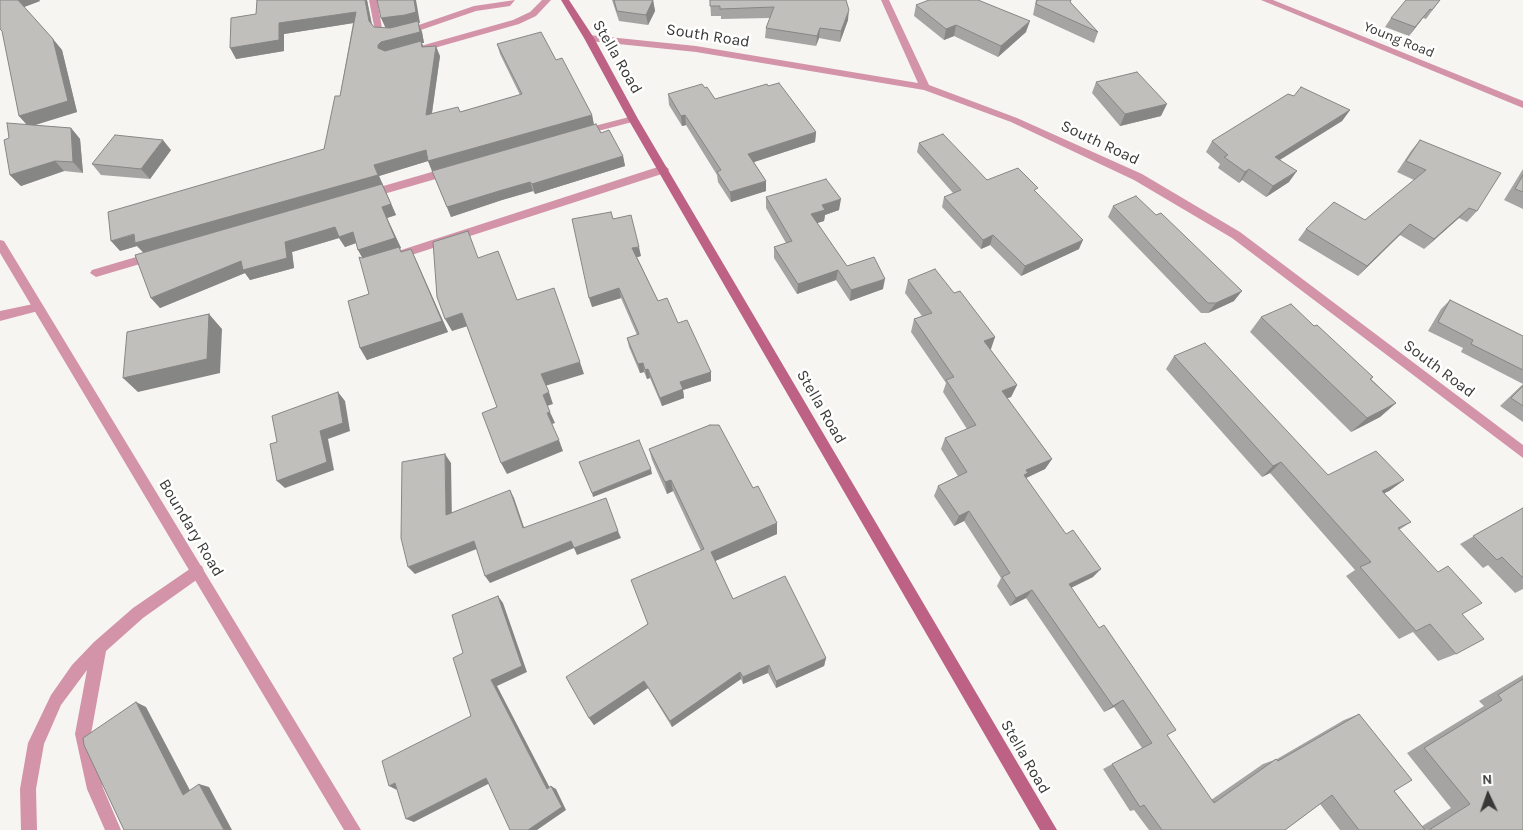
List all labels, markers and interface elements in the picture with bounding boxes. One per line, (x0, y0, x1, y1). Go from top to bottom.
street label: Stella Road (588, 17, 646, 97)
street label: Young Road (1361, 18, 1437, 62)
street label: South Road (665, 20, 751, 52)
street label: South Road (1058, 116, 1142, 170)
street label: South Road (1400, 336, 1478, 402)
street label: Stella Road (792, 367, 850, 447)
street label: Boundary Road (154, 476, 228, 580)
street label: Stella Road (996, 717, 1054, 797)
north arrow (1463, 770, 1513, 820)
text: N (1482, 771, 1493, 788)

